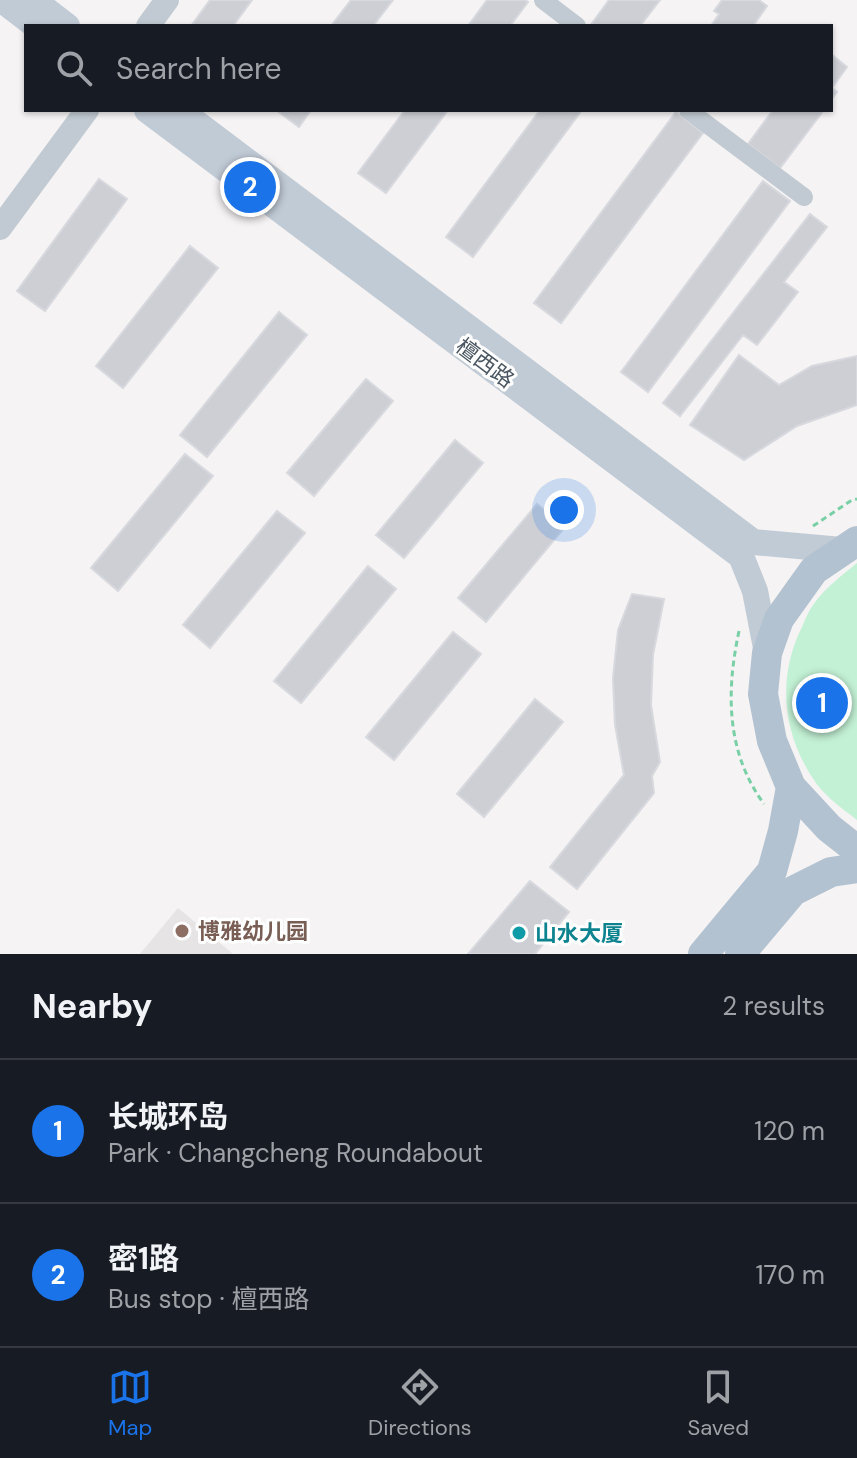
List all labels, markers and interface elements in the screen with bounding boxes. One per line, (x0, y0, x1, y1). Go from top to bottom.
search box (24, 24, 833, 112)
icon: search (52, 46, 96, 90)
text: Search here (116, 49, 282, 88)
pin: 2 (224, 157, 276, 217)
street label: 檀西路 (450, 332, 520, 394)
your location (544, 490, 584, 530)
pin: 1 (796, 673, 848, 733)
place label: 博雅幼儿园 (198, 917, 308, 946)
place label: 山水大厦 (535, 919, 623, 948)
marker: 博雅幼儿园 (173, 922, 191, 940)
marker: 山水大厦 (510, 924, 528, 942)
text: Nearby (32, 984, 152, 1029)
text: 2 results (722, 989, 825, 1023)
text: 长城环岛 (108, 1097, 228, 1136)
text: 1 (53, 1114, 63, 1148)
text: 120 m (754, 1114, 825, 1148)
text: Park · Changcheng Roundabout (108, 1136, 483, 1170)
text: 密1路 (108, 1239, 179, 1278)
text: 2 (50, 1258, 66, 1292)
text: 170 m (756, 1258, 825, 1292)
text: Bus stop · 檀西路 (108, 1282, 310, 1316)
tab: Map (108, 1365, 152, 1442)
tab: Directions (368, 1365, 472, 1442)
tab: Saved (687, 1365, 749, 1442)

